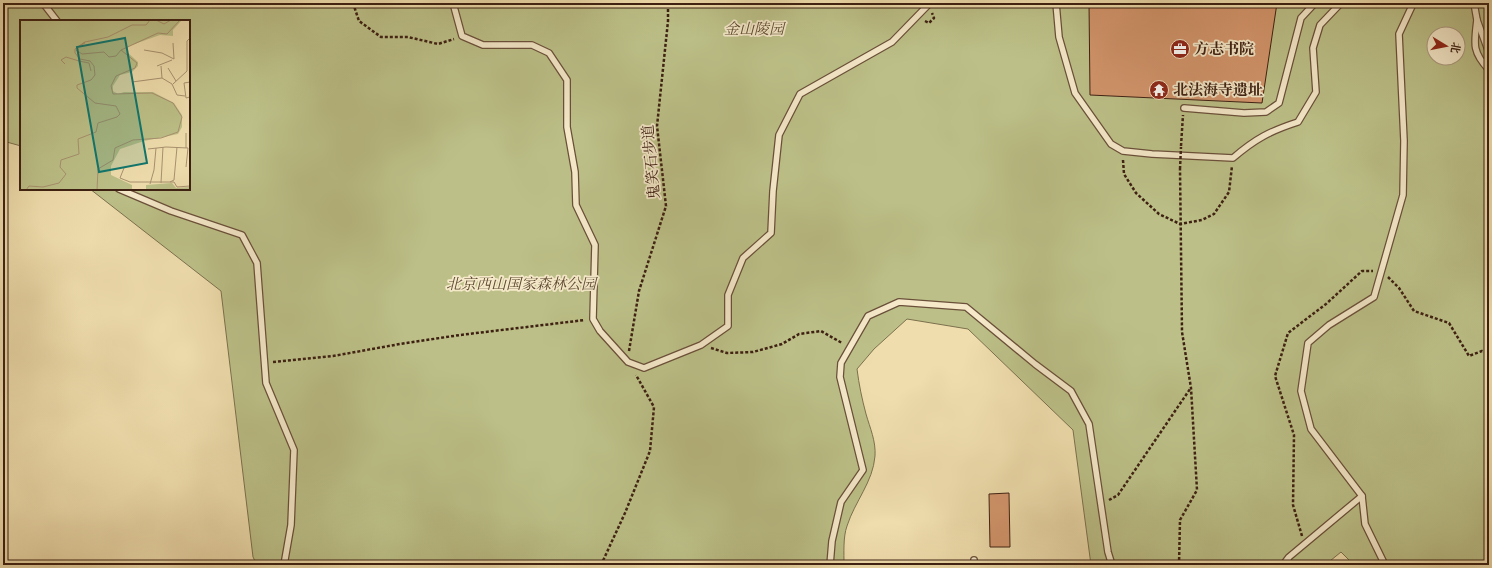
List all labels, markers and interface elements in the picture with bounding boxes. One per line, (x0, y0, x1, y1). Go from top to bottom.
inset map (20, 20, 190, 190)
park label: 金山陵园 (724, 20, 786, 38)
north arrow (1426, 26, 1466, 66)
office icon: 方志书院 (1169, 38, 1191, 60)
place label: 方志书院 (1194, 40, 1254, 58)
text: 北 (1448, 41, 1463, 54)
temple icon: 北法海寺遗址 (1148, 79, 1170, 101)
place label: 北法海寺遗址 (1173, 81, 1263, 99)
street label: 鬼笑石步道 (639, 124, 663, 200)
park label: 北京西山国家森林公园 (446, 275, 598, 293)

